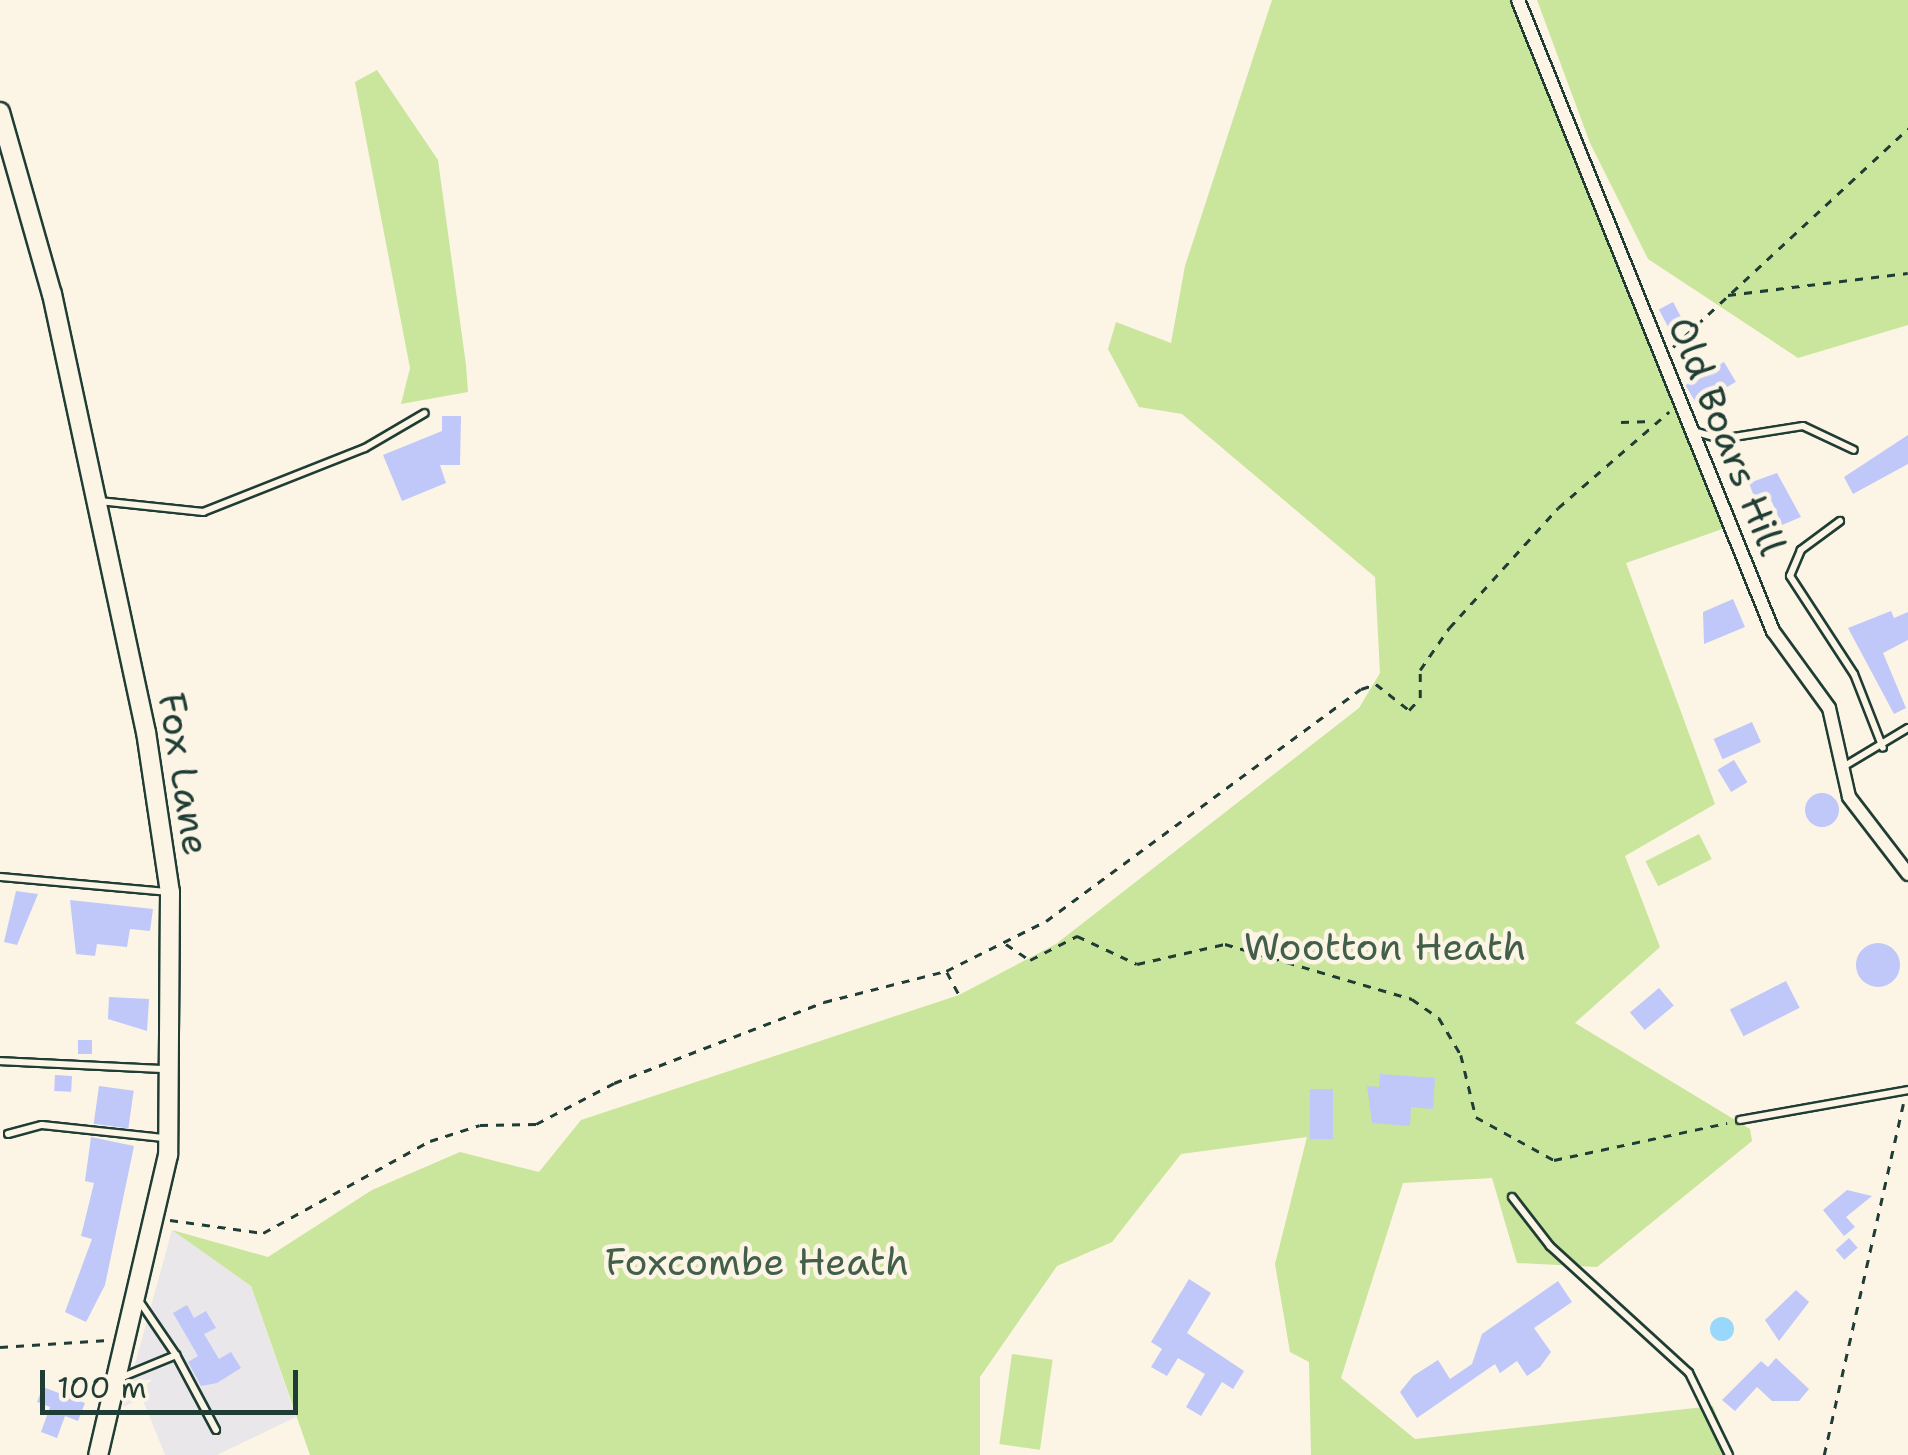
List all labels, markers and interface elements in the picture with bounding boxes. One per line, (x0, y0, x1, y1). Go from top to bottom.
street label: Old Boars Hill (1659, 310, 1795, 562)
street label: Fox Lane (149, 689, 219, 859)
park label: Wootton Heath (1244, 924, 1526, 970)
park label: Foxcombe Heath (605, 1239, 909, 1285)
scale bar (45, 1350, 302, 1412)
text: 100 m (57, 1367, 147, 1408)

